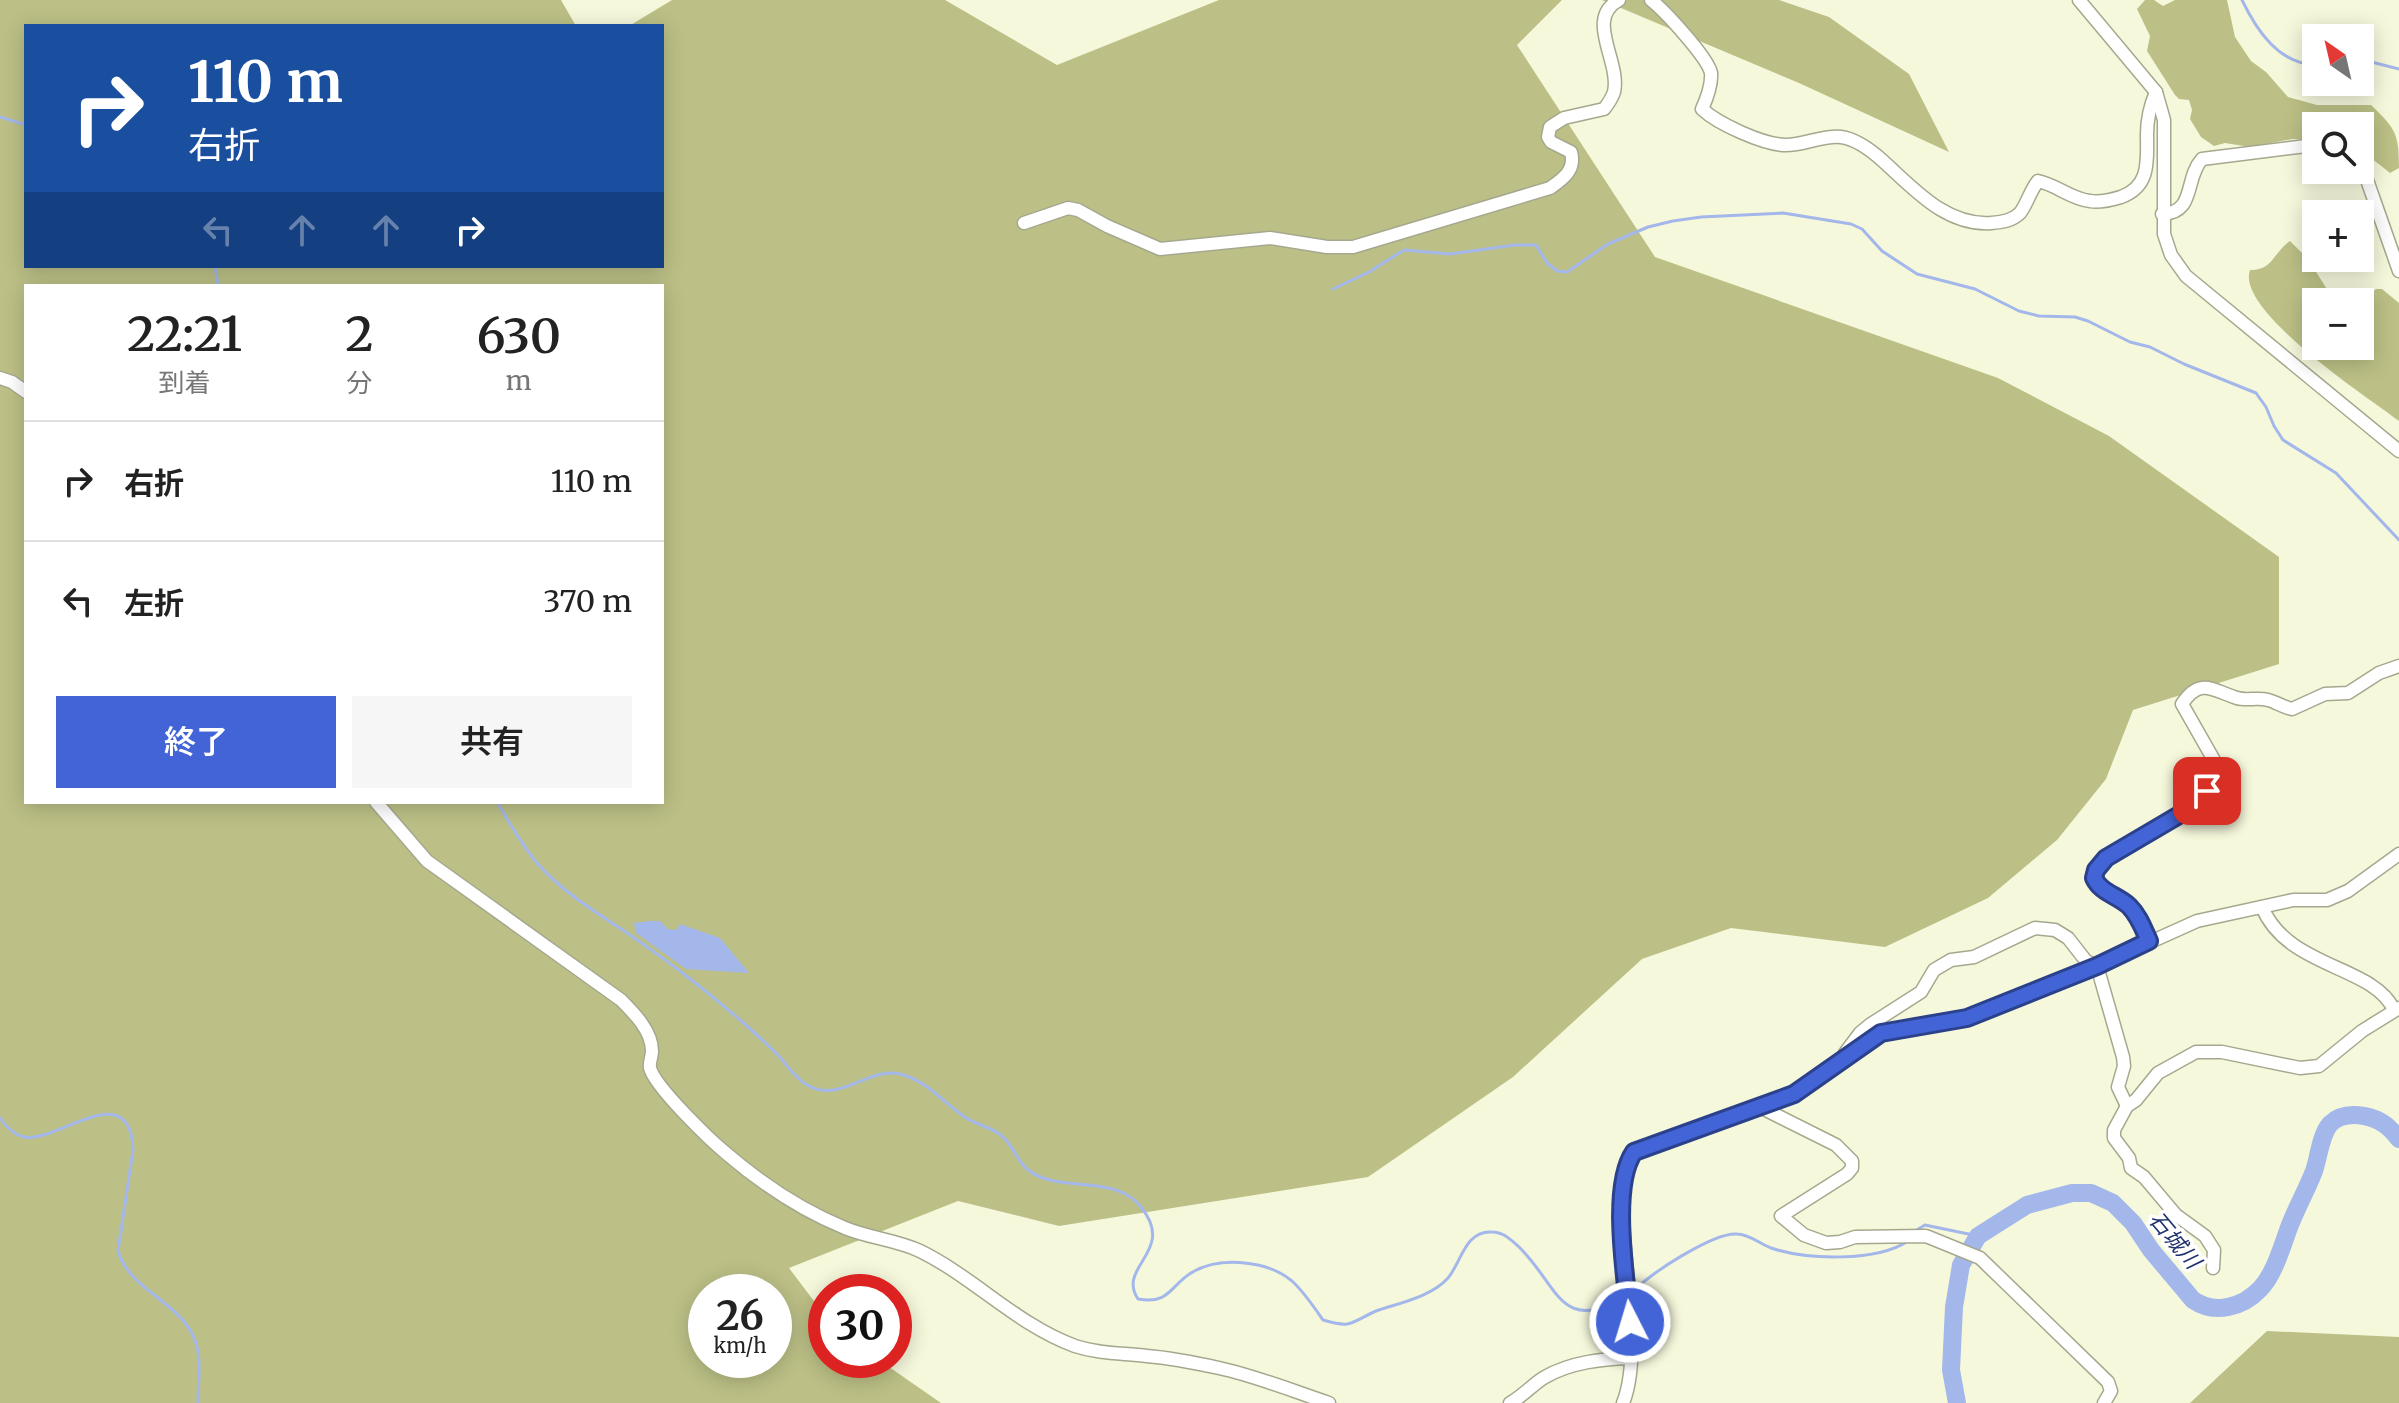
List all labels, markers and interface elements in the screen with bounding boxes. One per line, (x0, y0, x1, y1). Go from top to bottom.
north arrow (2302, 24, 2374, 96)
map controls (2302, 24, 2374, 360)
text: 110 m (188, 47, 343, 117)
icon: right (56, 56, 160, 160)
button: search (2302, 112, 2374, 184)
text: 右折 (188, 123, 260, 168)
button: + (2302, 200, 2374, 272)
icon: left (196, 208, 240, 252)
icon: ahead (280, 208, 324, 252)
icon: ahead (364, 208, 408, 252)
icon: right (448, 208, 492, 252)
button: − (2302, 288, 2374, 360)
text: 22:21 (127, 304, 242, 364)
text: 2 (345, 304, 374, 364)
text: 630 (476, 306, 561, 366)
text: m (506, 364, 532, 397)
text: 到着 (159, 366, 211, 399)
text: 分 (346, 366, 372, 399)
icon: right (56, 459, 100, 503)
text: 110 m (551, 462, 632, 500)
text: 右折 (124, 464, 184, 502)
icon: left (56, 579, 100, 623)
text: 370 m (543, 582, 632, 620)
text: 左折 (124, 584, 184, 622)
button: 終了 (56, 696, 336, 788)
button: 共有 (352, 696, 632, 788)
pin (2173, 757, 2241, 825)
icon: arrive (2185, 769, 2229, 813)
water label: 石城川 (2143, 1206, 2208, 1276)
speed limit sign: 30 (808, 1274, 912, 1378)
position arrow (1588, 1280, 1672, 1364)
text: 26 (716, 1291, 764, 1341)
text: km/h (714, 1333, 766, 1358)

